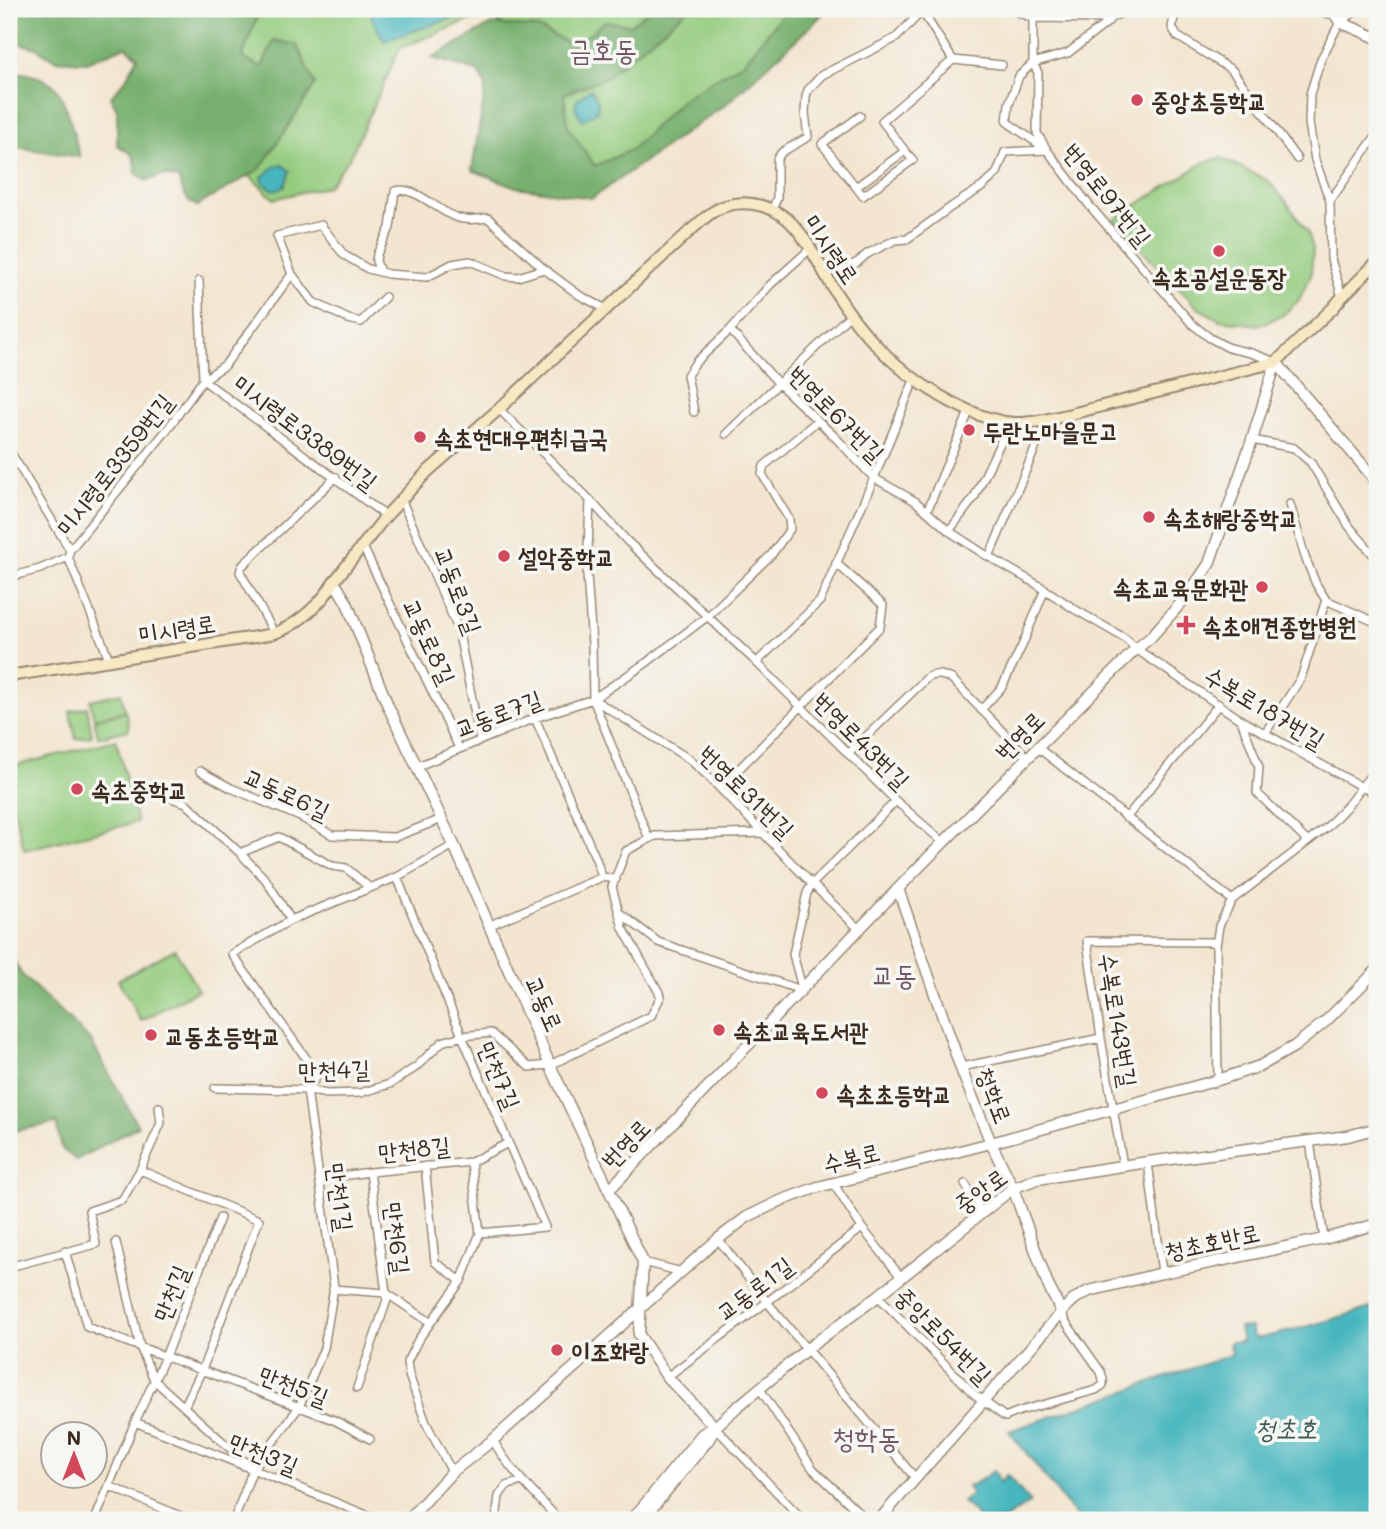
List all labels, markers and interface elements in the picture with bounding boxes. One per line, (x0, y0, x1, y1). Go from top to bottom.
district label: 금호동 (569, 31, 637, 67)
place label: 중앙초등학교 (1151, 85, 1267, 116)
marker: 중앙초등학교 (1129, 92, 1145, 108)
street label: 번영로97번길 (1057, 136, 1159, 252)
street label: 미시령로 (798, 208, 866, 290)
marker: 속초공설운동장 (1211, 243, 1227, 259)
place label: 속초공설운동장 (1151, 261, 1287, 292)
street label: 번영로67번길 (782, 358, 892, 468)
street label: 미시령로3389번길 (228, 368, 384, 496)
street label: 미시령로3359번길 (49, 387, 179, 541)
place label: 두란노마을문고 (983, 415, 1118, 446)
place label: 속초현대우편취급국 (434, 422, 608, 453)
marker: 두란노마을문고 (961, 422, 977, 438)
marker: 속초현대우편취급국 (412, 429, 428, 445)
place label: 속초해랑중학교 (1163, 502, 1298, 533)
marker: 속초해랑중학교 (1141, 509, 1157, 525)
place label: 설악중학교 (518, 541, 615, 572)
street label: 교동로3길 (428, 542, 490, 638)
marker: 설악중학교 (496, 548, 512, 564)
place label: 속초교육문화관 (1113, 572, 1249, 603)
marker: 속초교육문화관 (1254, 579, 1270, 595)
street label: 교동로8길 (397, 593, 463, 689)
street label: 미시령로 (136, 607, 218, 649)
place label: 속초애견종합병원 (1202, 610, 1357, 641)
marker: 속초애견종합병원 (1176, 615, 1196, 635)
street label: 수복로187번길 (1199, 659, 1331, 755)
street label: 교동로7길 (450, 682, 546, 744)
street label: 번영로43번길 (807, 685, 917, 795)
street label: 번영로 (988, 704, 1050, 766)
street label: 번영로31번길 (693, 738, 801, 844)
street label: 교동로6길 (239, 760, 335, 826)
place label: 속초중학교 (91, 774, 188, 805)
marker: 속초중학교 (69, 781, 85, 797)
street label: 수복로143번길 (1093, 951, 1145, 1089)
district label: 교동 (871, 956, 917, 992)
street label: 교동로 (519, 970, 571, 1036)
place label: 속초교육도서관 (733, 1015, 869, 1046)
place label: 교동초등학교 (165, 1020, 281, 1051)
marker: 속초교육도서관 (711, 1022, 727, 1038)
marker: 교동초등학교 (143, 1027, 159, 1043)
street label: 만천7길 (472, 1036, 528, 1114)
street label: 만천4길 (297, 1052, 371, 1086)
street label: 청학로 (970, 1062, 1020, 1128)
place label: 속초초등학교 (836, 1078, 952, 1109)
marker: 속초초등학교 (814, 1085, 830, 1101)
street label: 번영로 (594, 1111, 656, 1175)
street label: 만천8길 (376, 1129, 452, 1167)
street label: 수복로 (819, 1135, 883, 1179)
street label: 중앙로 (947, 1160, 1013, 1220)
street label: 만천1길 (321, 1161, 361, 1233)
street label: 만천6길 (378, 1200, 418, 1276)
street label: 청초호반로 (1162, 1216, 1262, 1266)
street label: 교동로1길 (710, 1249, 798, 1327)
street label: 만천길 (145, 1260, 195, 1326)
street label: 중앙로54번길 (889, 1280, 999, 1390)
place label: 이조화랑 (571, 1335, 649, 1366)
marker: 이조화랑 (549, 1342, 565, 1358)
street label: 만천5길 (255, 1358, 333, 1412)
water label: 청초호 (1255, 1411, 1317, 1445)
district label: 청학동 (832, 1419, 900, 1455)
north arrow (38, 1420, 108, 1490)
text: N (67, 1425, 81, 1450)
street label: 만천3길 (225, 1425, 303, 1481)

